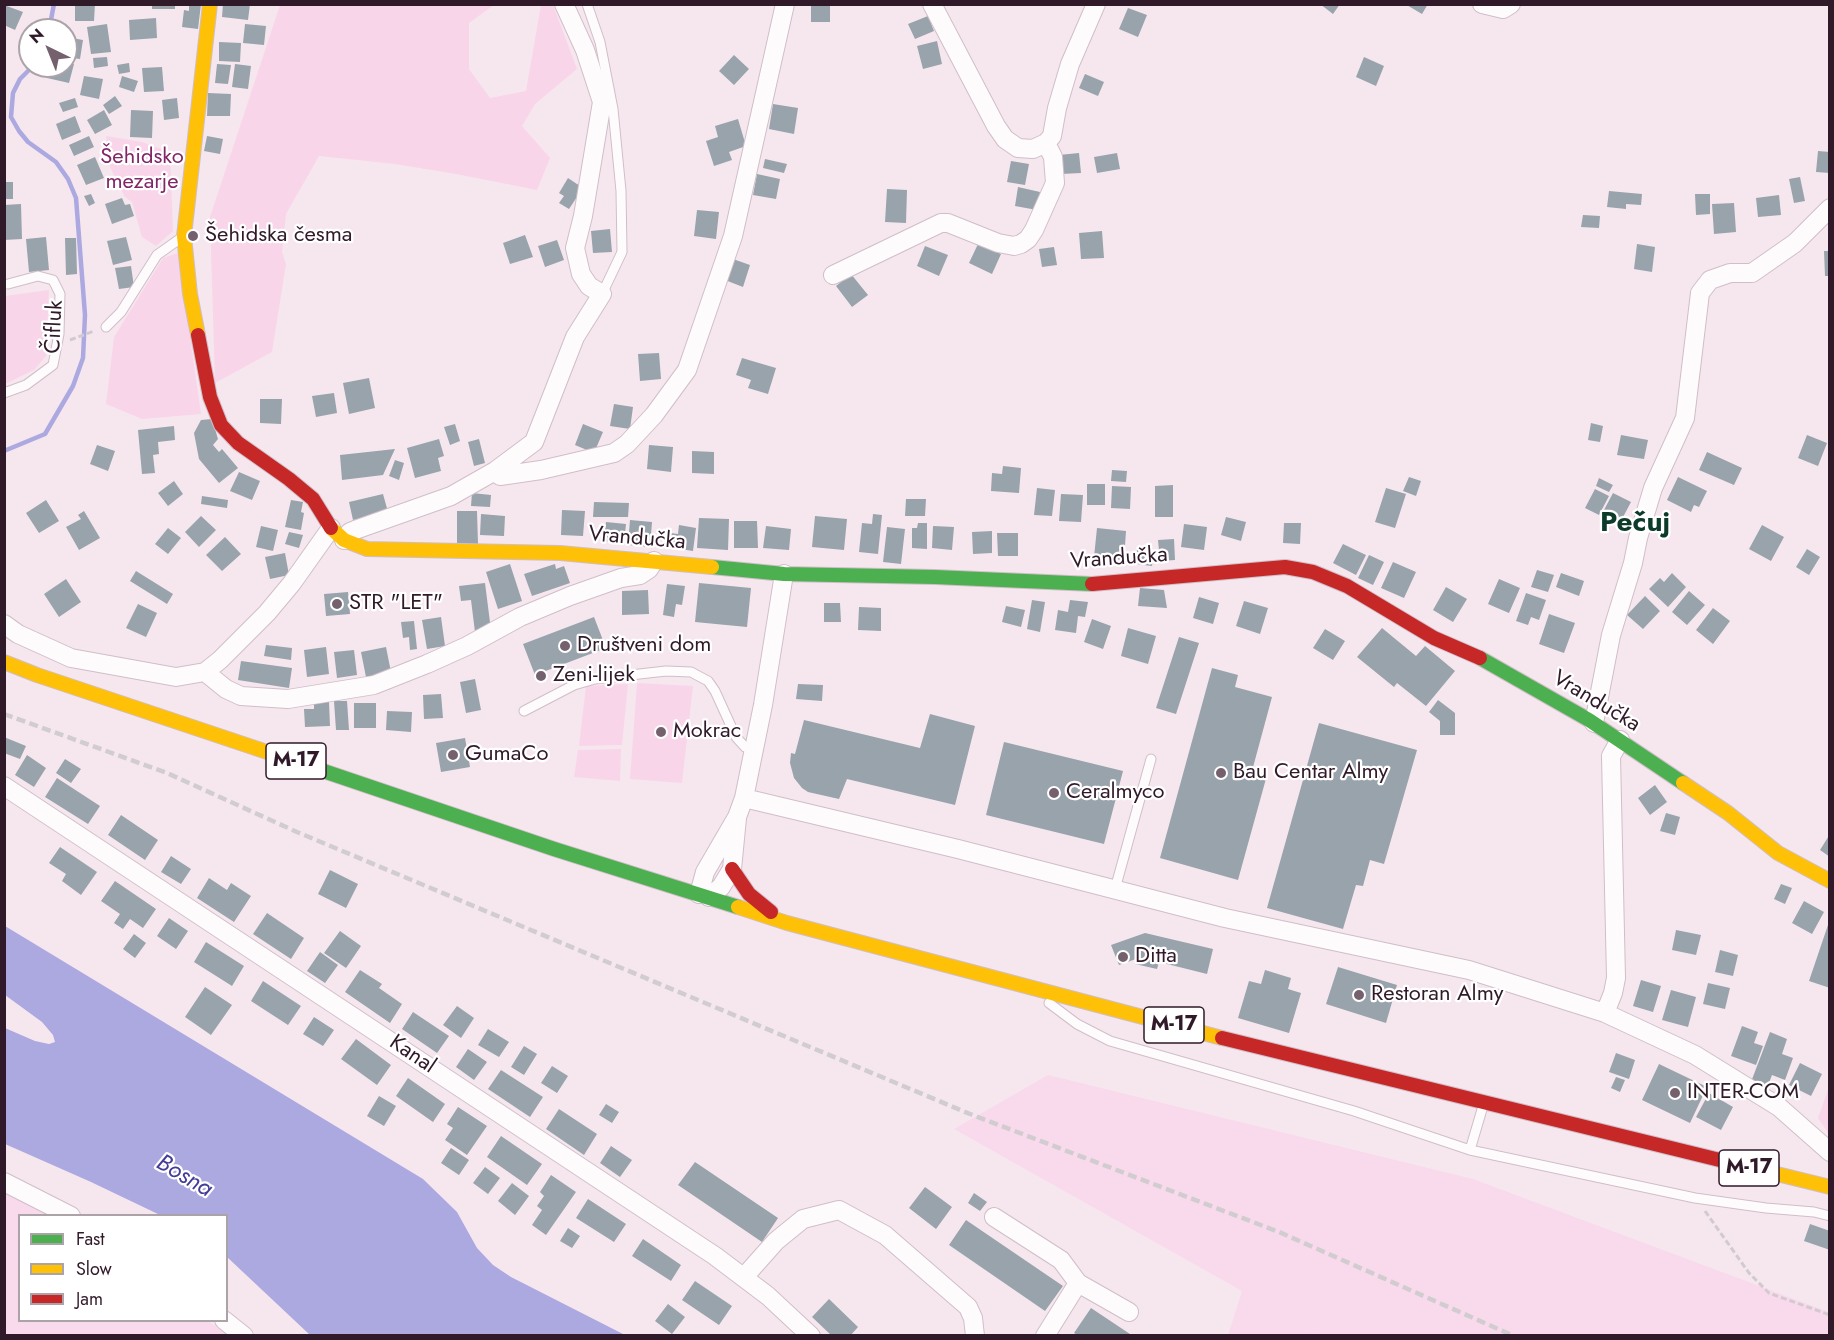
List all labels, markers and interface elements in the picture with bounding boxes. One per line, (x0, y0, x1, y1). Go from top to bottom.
north arrow (18, 18, 78, 78)
text: N (24, 23, 49, 49)
park label: Šehidsko mezarje (100, 145, 184, 196)
place label: Šehidska česma (205, 223, 352, 249)
marker: Šehidska česma (186, 229, 200, 243)
street label: Čifluk (40, 300, 70, 354)
district label: Pečuj (1600, 507, 1670, 541)
street label: Vrandučka (587, 522, 687, 556)
street label: Vrandučka (1069, 542, 1169, 576)
place label: STR "LET" (349, 591, 443, 617)
marker: STR "LET" (330, 597, 344, 611)
place label: Društveni dom (577, 633, 711, 659)
marker: Društveni dom (558, 639, 572, 653)
place label: Zeni-lijek (553, 663, 635, 689)
street label: Vrandučka (1547, 666, 1645, 738)
marker: Zeni-lijek (534, 669, 548, 683)
place label: Mokrac (673, 719, 741, 745)
marker: Mokrac (654, 725, 668, 739)
place label: GumaCo (465, 742, 548, 768)
road number: M-17 (266, 743, 326, 779)
marker: GumaCo (446, 748, 460, 762)
place label: Bau Centar Almy (1233, 760, 1388, 786)
marker: Bau Centar Almy (1214, 766, 1228, 780)
place label: Ceralmyco (1066, 780, 1165, 806)
marker: Ceralmyco (1047, 786, 1061, 800)
place label: Ditta (1135, 944, 1177, 970)
marker: Ditta (1116, 950, 1130, 964)
place label: Restoran Almy (1371, 982, 1503, 1008)
marker: Restoran Almy (1352, 988, 1366, 1002)
road number: M-17 (1144, 1007, 1204, 1043)
street label: Kanal (384, 1030, 440, 1080)
place label: INTER-COM (1687, 1080, 1799, 1106)
marker: INTER-COM (1668, 1086, 1682, 1100)
water label: Bosna (151, 1149, 217, 1205)
road number: M-17 (1719, 1150, 1779, 1186)
legend (18, 1214, 228, 1322)
text: Fast (76, 1226, 105, 1252)
text: Slow (76, 1256, 112, 1282)
text: Jam (76, 1286, 103, 1312)

